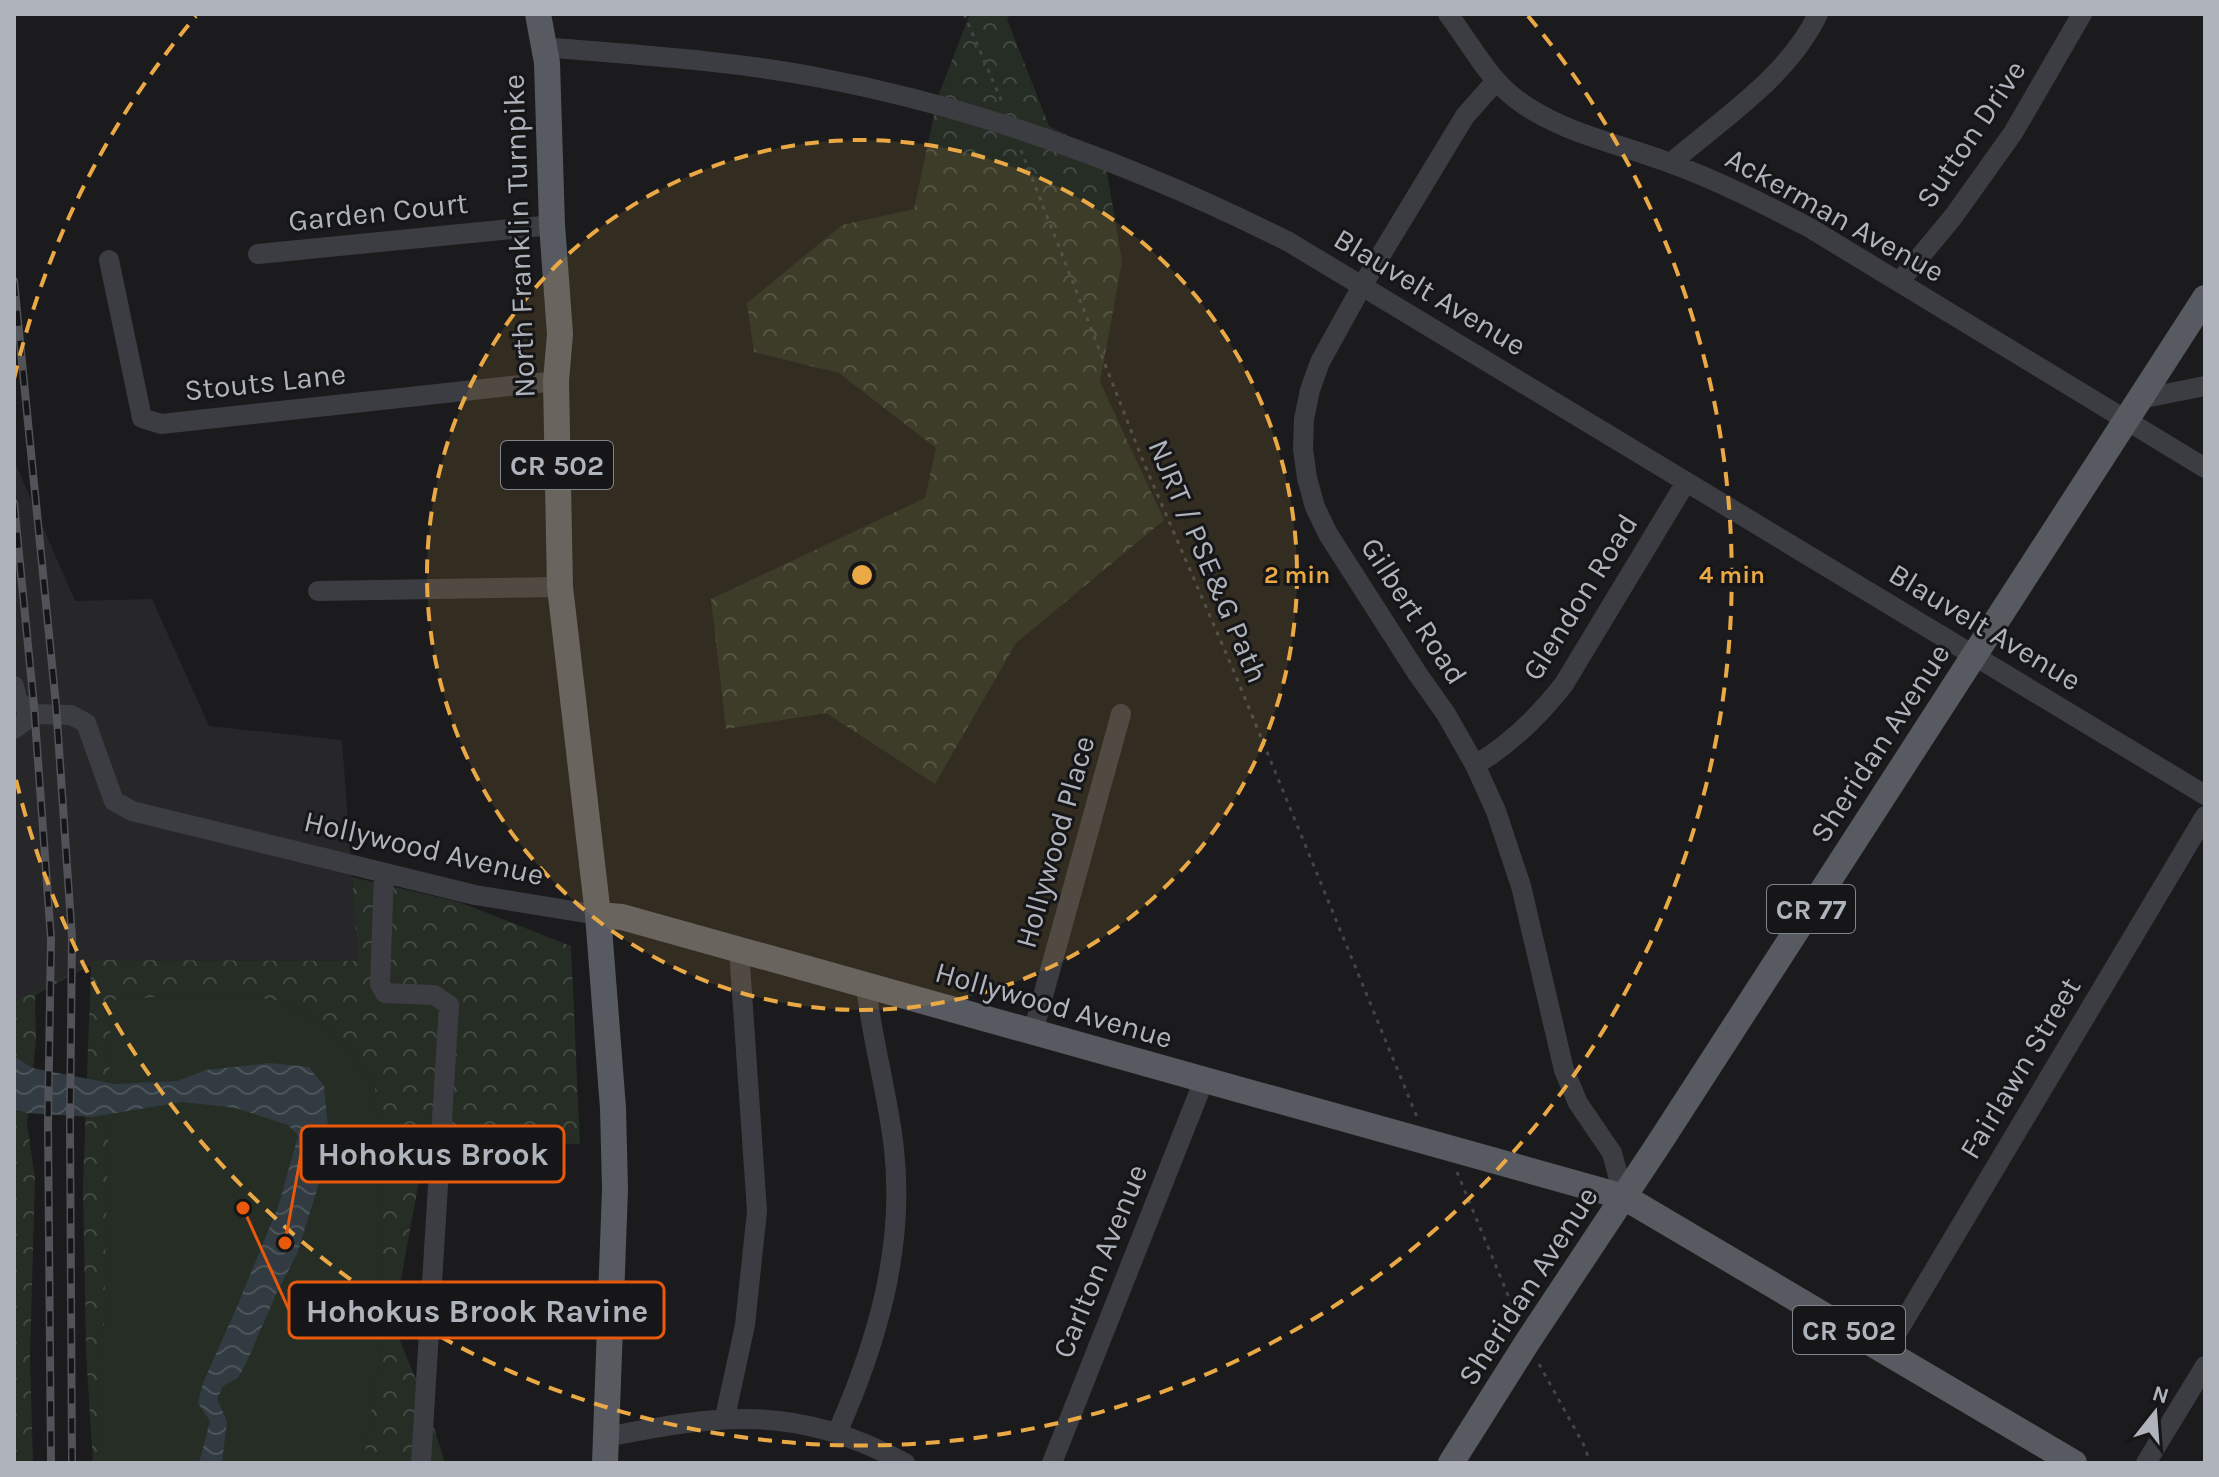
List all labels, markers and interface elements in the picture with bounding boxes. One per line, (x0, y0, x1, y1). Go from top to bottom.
street label: Sutton Drive (1908, 53, 2034, 215)
street label: North Franklin Turnpike (495, 74, 543, 398)
street label: Ackerman Avenue (1719, 140, 1951, 290)
street label: Garden Court (287, 185, 469, 239)
street label: Blauvelt Avenue (1327, 220, 1533, 364)
street label: Stouts Lane (182, 356, 348, 408)
street label: NJRT / PSE&G Path (1140, 434, 1276, 688)
road number: CR 502 (501, 441, 613, 489)
street label: Glendon Road (1514, 507, 1646, 687)
street label: Gilbert Road (1353, 531, 1475, 691)
street label: Blauvelt Avenue (1882, 555, 2088, 699)
centre of rings (848, 561, 876, 589)
text: 2 min (1264, 561, 1330, 589)
text: 4 min (1699, 561, 1765, 589)
street label: Sheridan Avenue (1802, 637, 1958, 849)
street label: Hollywood Place (1008, 732, 1102, 952)
street label: Hollywood Avenue (300, 803, 548, 893)
road number: CR 77 (1767, 885, 1855, 933)
street label: Hollywood Avenue (931, 954, 1177, 1056)
street label: Fairlawn Street (1952, 971, 2088, 1165)
callout: Hohokus Brook (301, 1126, 564, 1182)
text: Hohokus Brook (317, 1136, 549, 1173)
street label: Carlton Avenue (1045, 1159, 1155, 1363)
street label: Sheridan Avenue (1450, 1180, 1606, 1392)
callout: Hohokus Brook Ravine (289, 1282, 664, 1338)
text: Hohokus Brook Ravine (306, 1293, 648, 1330)
road number: CR 502 (1793, 1306, 1905, 1354)
north arrow (2115, 1373, 2195, 1453)
text: N (2149, 1380, 2172, 1410)

